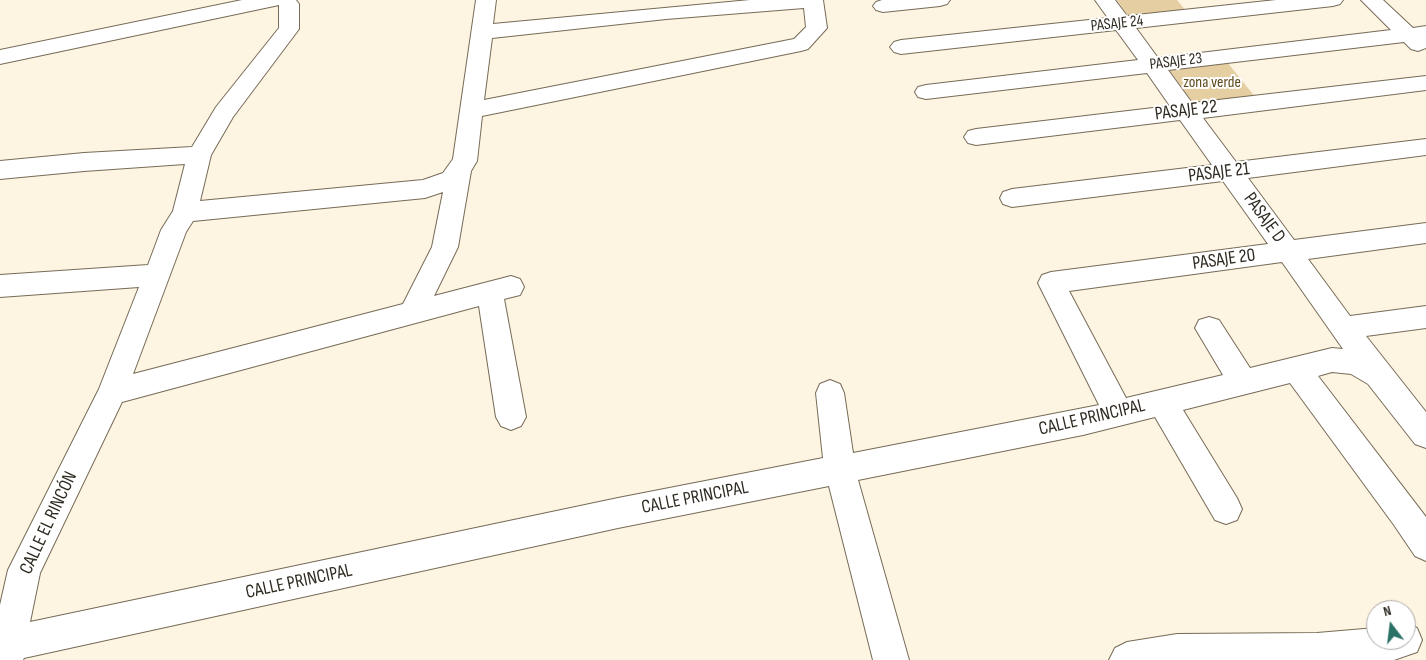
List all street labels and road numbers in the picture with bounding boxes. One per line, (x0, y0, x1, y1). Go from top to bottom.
street label: PASAJE 24 (1090, 12, 1144, 36)
street label: PASAJE 23 (1149, 49, 1203, 75)
street label: PASAJE 22 (1154, 96, 1218, 126)
street label: PASAJE 21 (1187, 158, 1251, 188)
street label: PASAJE D (1238, 189, 1290, 247)
street label: PASAJE 20 (1191, 244, 1257, 276)
street label: CALLE PRINCIPAL (1037, 395, 1147, 441)
street label: CALLE EL RINCÓN (15, 468, 83, 578)
street label: CALLE PRINCIPAL (640, 476, 750, 520)
street label: CALLE PRINCIPAL (244, 560, 354, 604)

